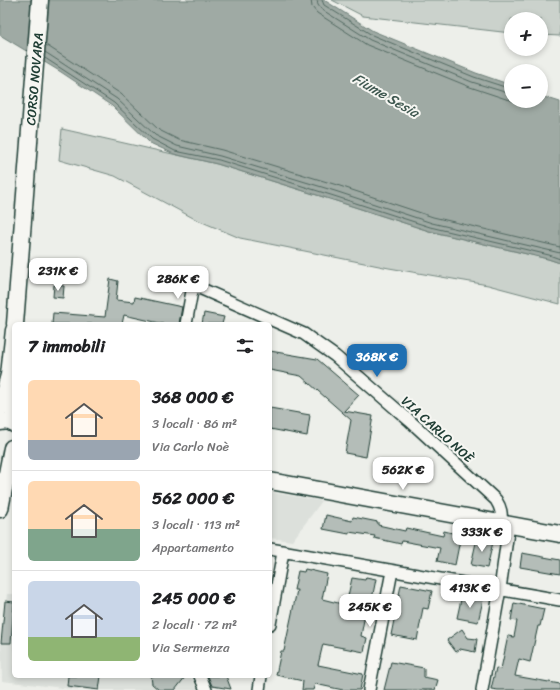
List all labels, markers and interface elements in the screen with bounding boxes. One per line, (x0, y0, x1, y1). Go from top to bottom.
map controls (504, 12, 548, 108)
button: + (504, 12, 548, 56)
street label: CORSO NOVARA (19, 32, 50, 126)
button: − (504, 64, 548, 108)
water label: Fiume Sesia (348, 66, 426, 126)
pin: 231K € (25, 258, 91, 292)
text: 231K € (38, 259, 78, 282)
pin: 286K € (145, 266, 211, 300)
text: 286K € (157, 267, 199, 290)
text: 7 immobili (28, 331, 105, 361)
icon: filters (234, 335, 256, 357)
pin: 368K € (344, 344, 410, 378)
text: 368K € (356, 345, 398, 368)
text: 368 000 € (152, 382, 234, 412)
street label: VIA CARLO NOÈ (396, 390, 480, 469)
icon: home (60, 396, 108, 444)
text: 3 locali · 86 m² (152, 412, 237, 435)
text: Via Carlo Noè (152, 435, 229, 458)
pin: 562K € (370, 457, 436, 491)
text: 562K € (382, 458, 424, 481)
text: 562 000 € (152, 483, 234, 513)
icon: home (60, 497, 108, 545)
text: 3 locali · 113 m² (152, 513, 240, 536)
pin: 333K € (449, 519, 515, 553)
text: 333K € (461, 520, 503, 543)
text: Appartamento (152, 536, 234, 559)
pin: 413K € (437, 575, 503, 609)
text: 413K € (450, 576, 490, 599)
text: 245 000 € (152, 583, 235, 613)
pin: 245K € (337, 594, 403, 628)
text: 245K € (348, 595, 392, 618)
icon: home (60, 597, 108, 645)
text: 2 locali · 72 m² (152, 613, 237, 636)
text: Via Sermenza (152, 636, 229, 659)

